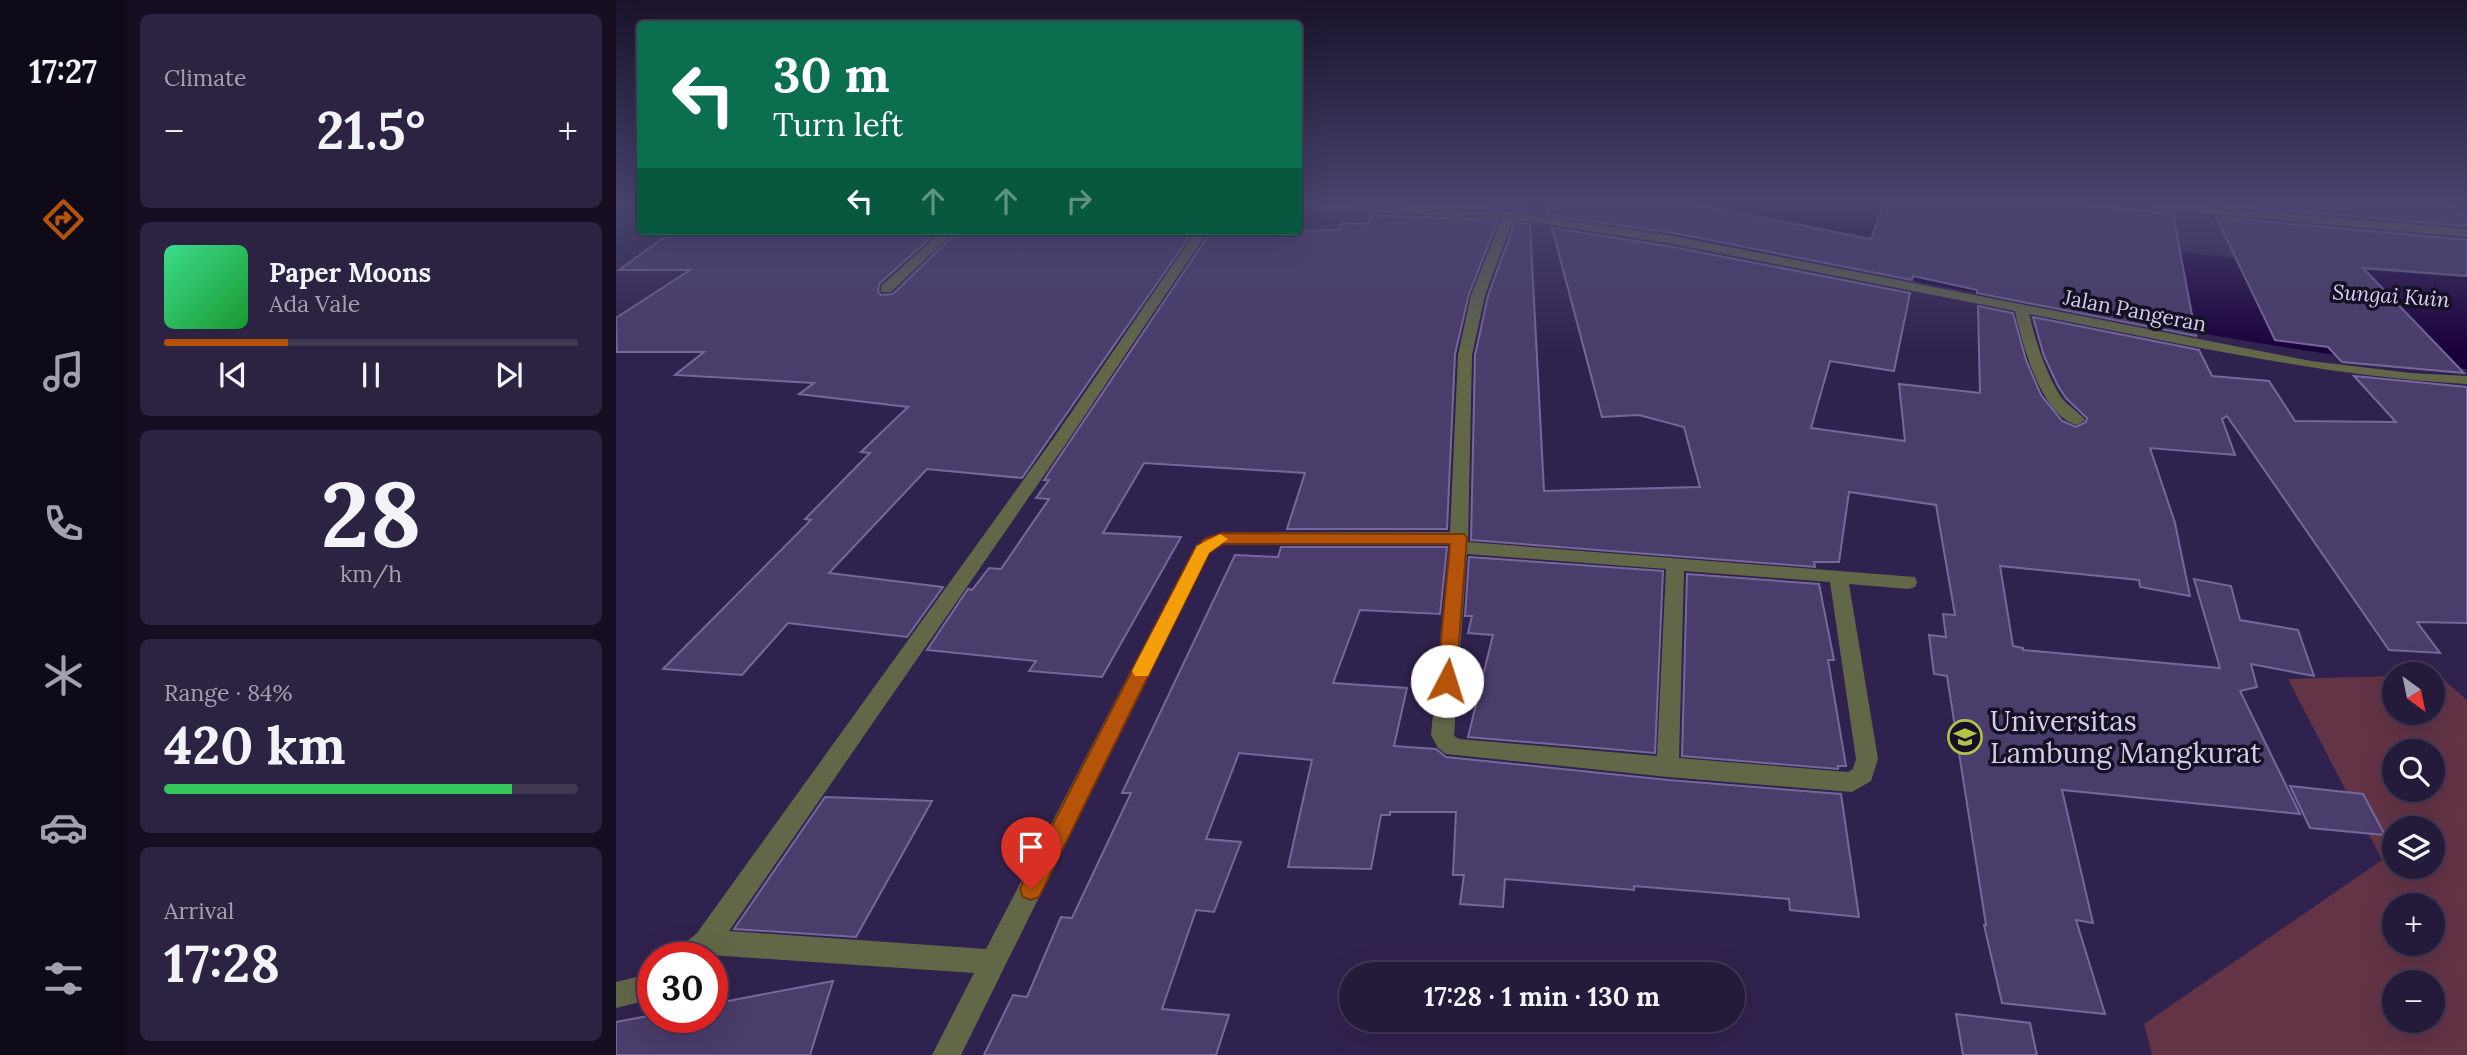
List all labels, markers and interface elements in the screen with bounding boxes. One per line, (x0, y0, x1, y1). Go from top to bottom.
text: 30 m (773, 43, 890, 105)
icon: left (658, 49, 749, 140)
text: 17:27 (29, 51, 97, 92)
text: Climate (164, 63, 246, 92)
text: 21.5° (317, 97, 425, 163)
text: Turn left (773, 104, 903, 145)
text: − (164, 107, 184, 155)
text: + (558, 107, 578, 155)
icon: left (841, 182, 879, 220)
icon: ahead (914, 182, 952, 220)
icon: ahead (987, 182, 1025, 220)
icon: right (1060, 182, 1098, 220)
icon: directions (39, 195, 88, 244)
text: Paper Moons (269, 256, 431, 289)
water label: Sungai Kuin (2332, 278, 2451, 313)
street label: Jalan Pangeran (2060, 283, 2209, 338)
text: Ada Vale (269, 289, 360, 318)
icon: music (39, 347, 88, 396)
icon: previous (214, 356, 252, 394)
icon: pause (352, 356, 390, 394)
icon: next (490, 356, 528, 394)
text: 28 (321, 455, 421, 572)
icon: phone (39, 499, 88, 548)
text: km/h (340, 559, 402, 588)
position arrow (1410, 644, 1484, 718)
icon: climate (39, 651, 88, 700)
north arrow (2382, 662, 2445, 724)
map controls (2382, 662, 2445, 1033)
text: Range · 84% (164, 678, 293, 707)
place label: Universitas Lambung Mangkurat (1990, 703, 2261, 771)
text: 420 km (164, 712, 346, 778)
school or university icon: Universitas Lambung Mangkurat (1946, 718, 1984, 756)
button: search (2382, 739, 2445, 802)
icon: car (39, 803, 88, 852)
button: layers (2382, 816, 2445, 879)
pin (1001, 817, 1061, 889)
icon: arrive (1012, 828, 1050, 866)
button: + (2382, 893, 2445, 956)
text: Arrival (164, 896, 234, 925)
text: 17:28 (164, 930, 280, 996)
speed limit sign: 30 (637, 942, 728, 1033)
icon: filters (39, 954, 88, 1003)
button: − (2382, 970, 2445, 1033)
text: 17:28 · 1 min · 130 m (1424, 980, 1660, 1013)

